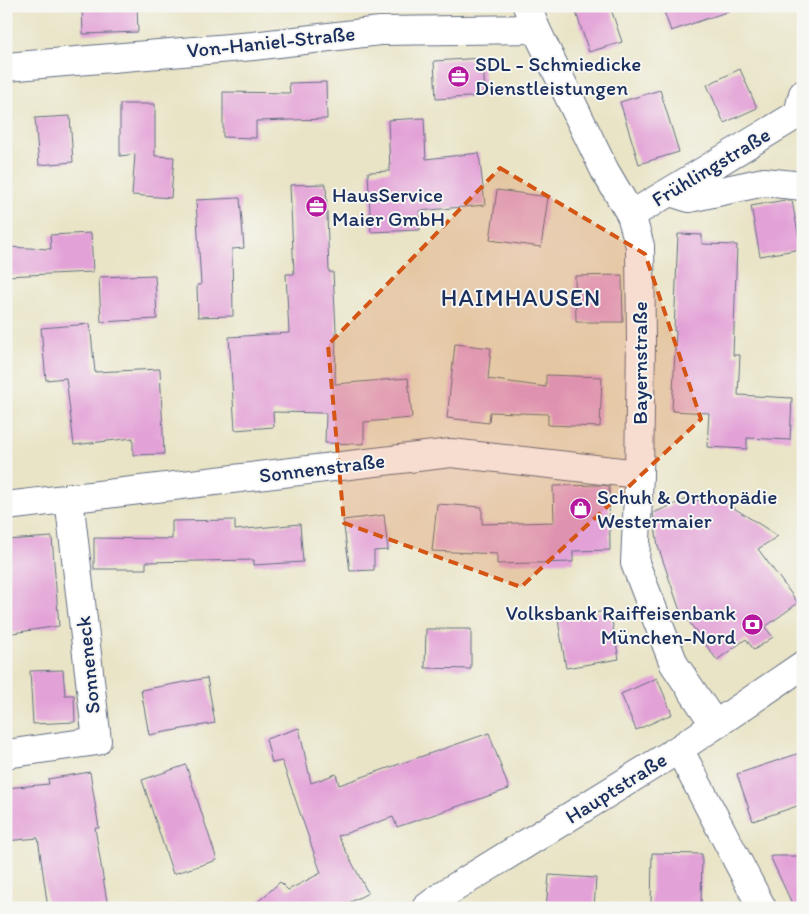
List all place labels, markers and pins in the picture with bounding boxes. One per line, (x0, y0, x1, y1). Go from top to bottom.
place label: SDL - Schmiedicke Dienstleistungen (475, 51, 641, 100)
office icon: SDL - Schmiedicke Dienstleistungen (447, 64, 471, 88)
place label: HausService Maier GmbH (332, 182, 445, 231)
office icon: HausService Maier GmbH (304, 195, 328, 219)
place label: Schuh & Orthopädie Westermaier (597, 484, 777, 533)
shop icon: Schuh & Orthopädie Westermaier (569, 497, 593, 521)
place label: Volksbank Raiffeisenbank München-Nord (506, 600, 737, 649)
bank icon: Volksbank Raiffeisenbank München-Nord (740, 613, 764, 637)

